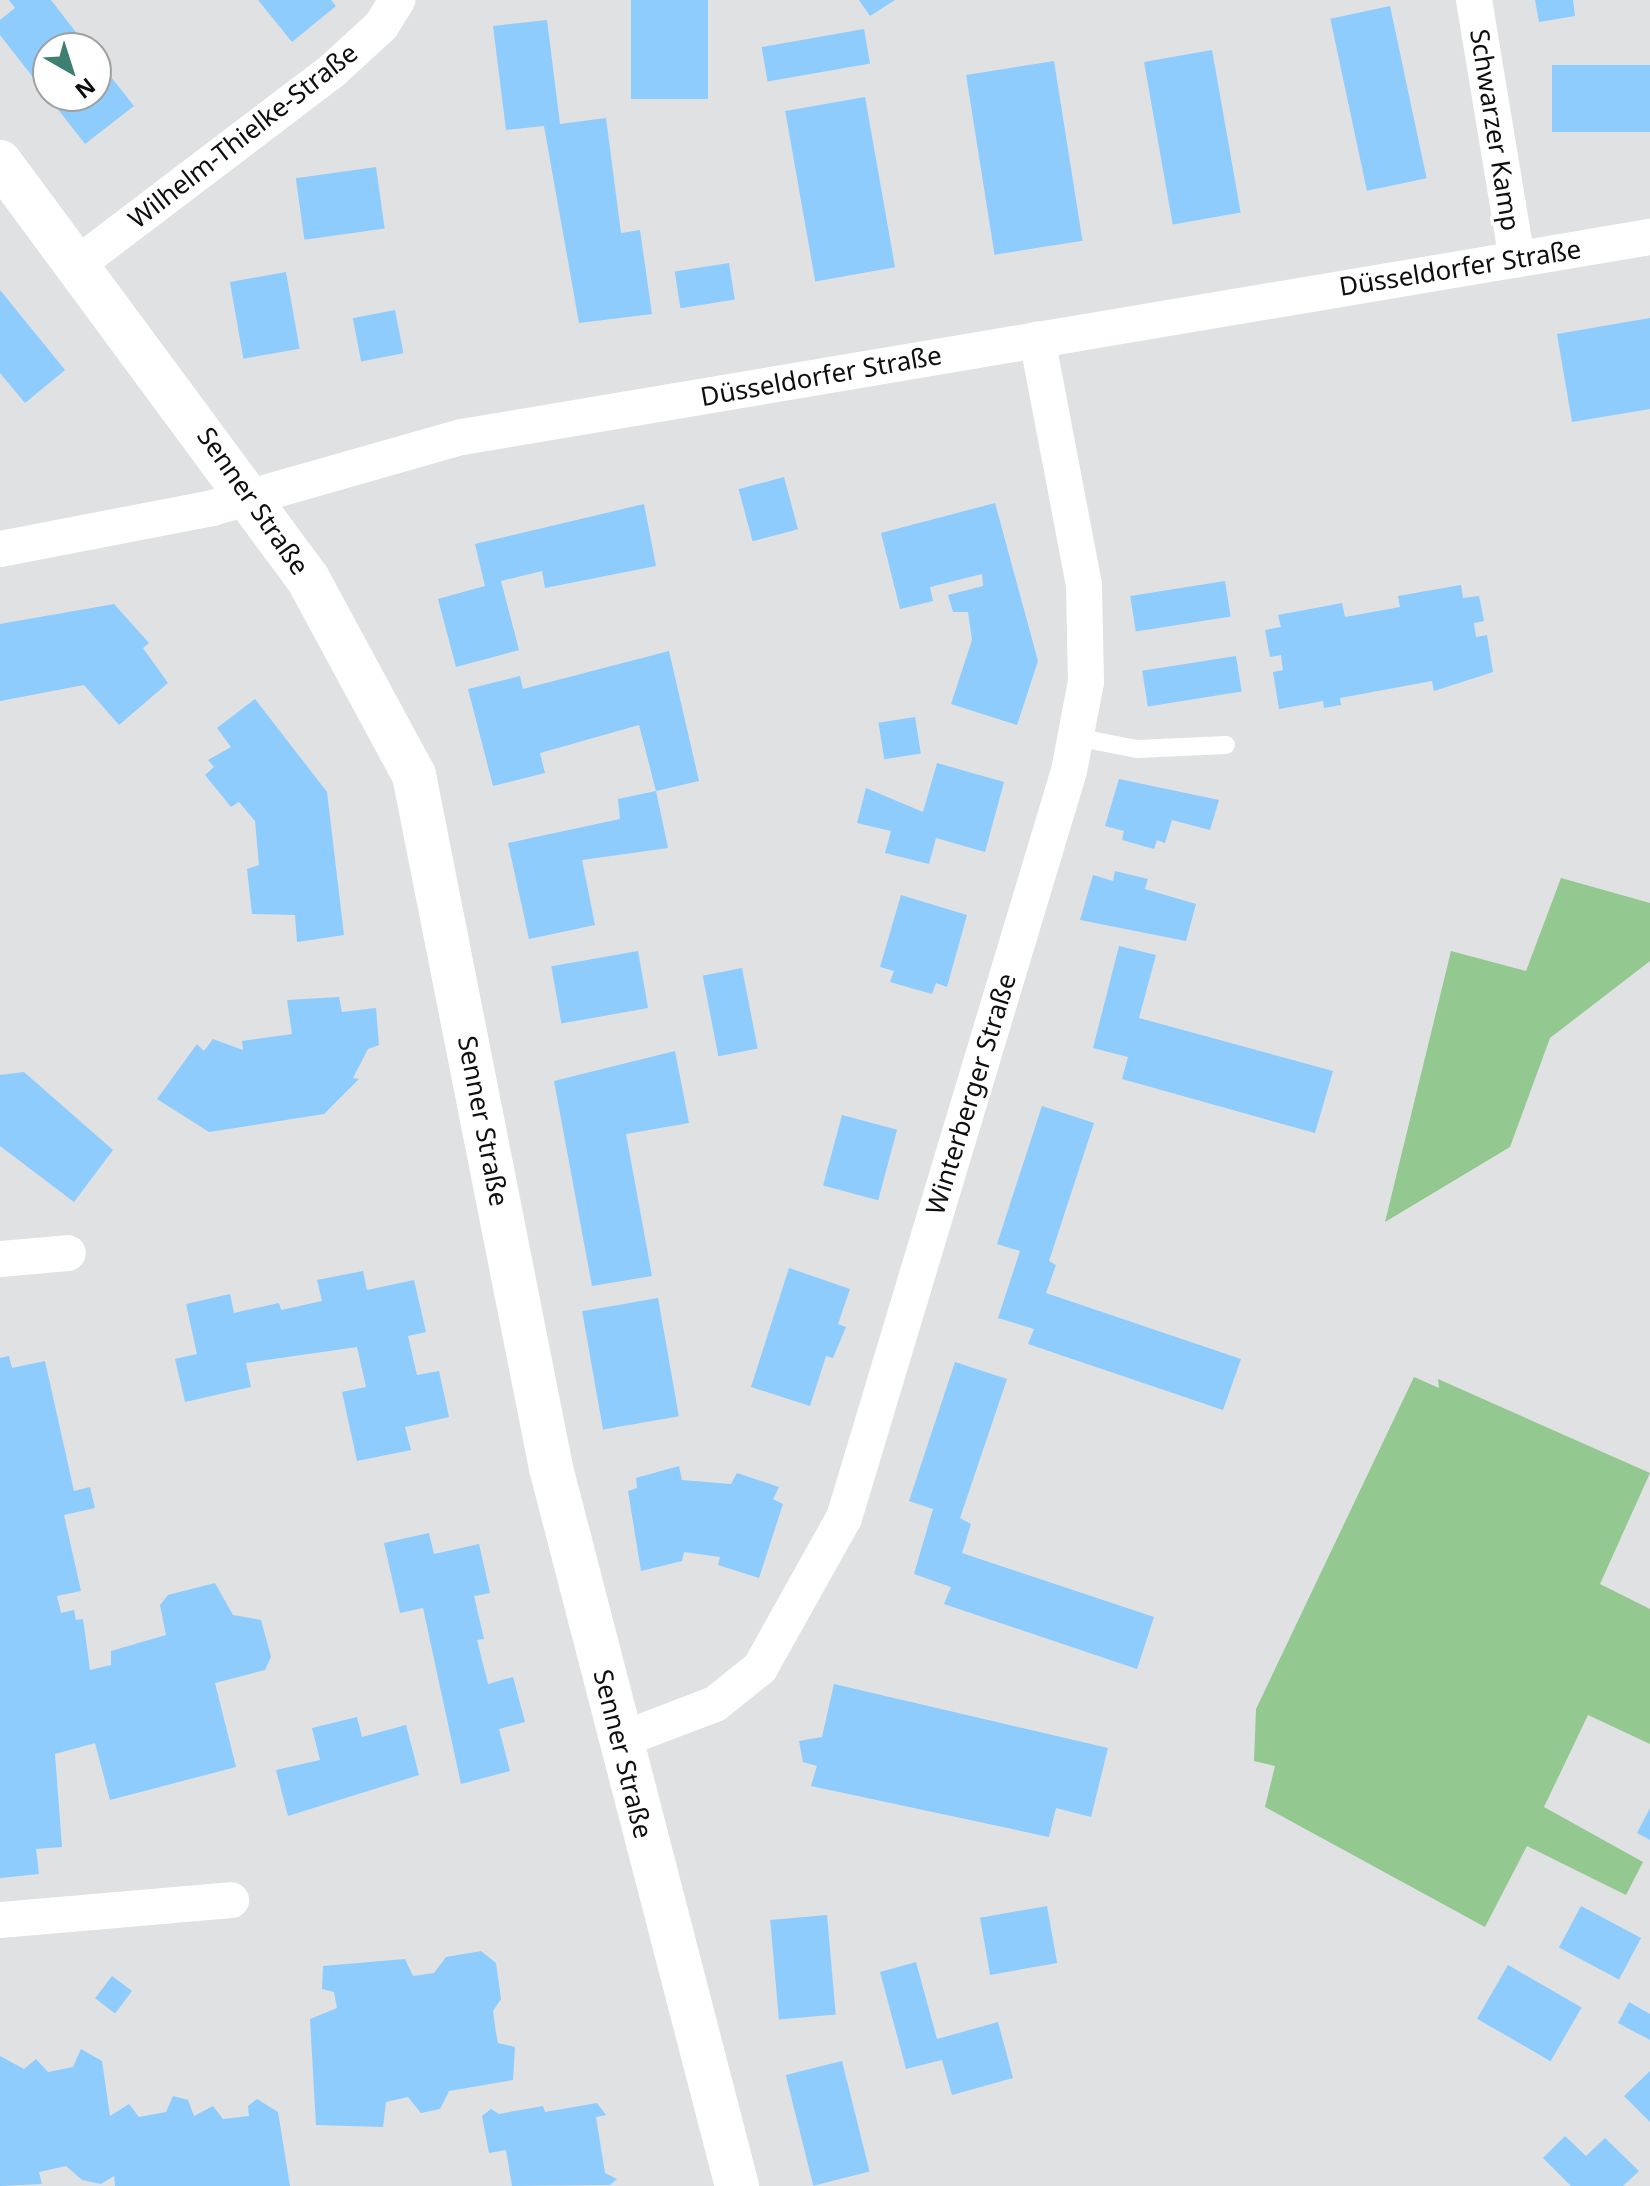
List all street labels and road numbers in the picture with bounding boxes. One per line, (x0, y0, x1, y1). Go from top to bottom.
street label: Schwarzer Kamp (1464, 27, 1526, 233)
street label: Wilhelm-Thielke-Straße (122, 37, 364, 235)
street label: Düsseldorfer Straße (1337, 233, 1583, 303)
street label: Düsseldorfer Straße (698, 339, 944, 413)
street label: Senner Straße (191, 421, 315, 581)
street label: Winterberger Straße (919, 970, 1023, 1218)
street label: Senner Straße (451, 1033, 515, 1209)
street label: Senner Straße (587, 1666, 659, 1842)

